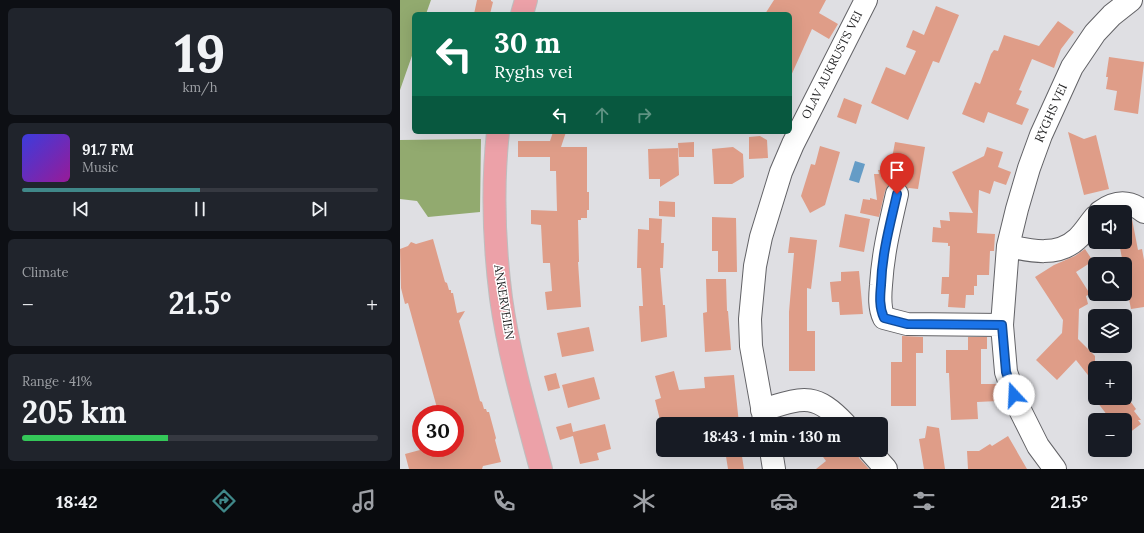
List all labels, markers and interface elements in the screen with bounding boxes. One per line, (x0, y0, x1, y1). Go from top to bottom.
street label: OLAV AUKRUSTS VEI (798, 8, 865, 121)
text: 19 (174, 20, 226, 86)
text: 30 m (494, 25, 561, 61)
icon: left (428, 28, 480, 80)
text: Ryghs vei (494, 60, 573, 83)
text: km/h (182, 79, 218, 96)
street label: RYGHS VEI (1031, 81, 1070, 144)
icon: left (549, 104, 571, 126)
icon: ahead (591, 104, 613, 126)
icon: right (633, 104, 655, 126)
text: 91.7 FM (82, 140, 134, 159)
pin (880, 153, 914, 194)
text: Music (82, 159, 118, 176)
icon: arrive (886, 159, 908, 181)
icon: previous (70, 198, 92, 220)
icon: pause (189, 198, 211, 220)
icon: next (308, 198, 330, 220)
map controls (1088, 205, 1132, 457)
button: sound (1088, 205, 1132, 249)
button: search (1088, 257, 1132, 301)
street label: ANKERVEIEN (491, 262, 518, 340)
text: Climate (22, 264, 69, 281)
text: 21.5° (169, 284, 231, 322)
text: − (22, 290, 34, 318)
text: + (366, 290, 378, 318)
button: layers (1088, 309, 1132, 353)
button: + (1088, 361, 1132, 405)
text: Range · 41% (22, 373, 92, 390)
position arrow (993, 374, 1035, 416)
text: 205 km (22, 393, 127, 431)
speed limit sign: 30 (412, 405, 464, 457)
button: − (1088, 413, 1132, 457)
text: 18:43 · 1 min · 130 m (703, 427, 841, 446)
icon: directions (210, 487, 238, 515)
icon: music (350, 487, 378, 515)
icon: phone (490, 487, 518, 515)
icon: climate (630, 487, 658, 515)
icon: car (770, 487, 798, 515)
icon: filters (910, 487, 938, 515)
text: 18:42 (56, 490, 98, 513)
text: 21.5° (1050, 490, 1088, 513)

